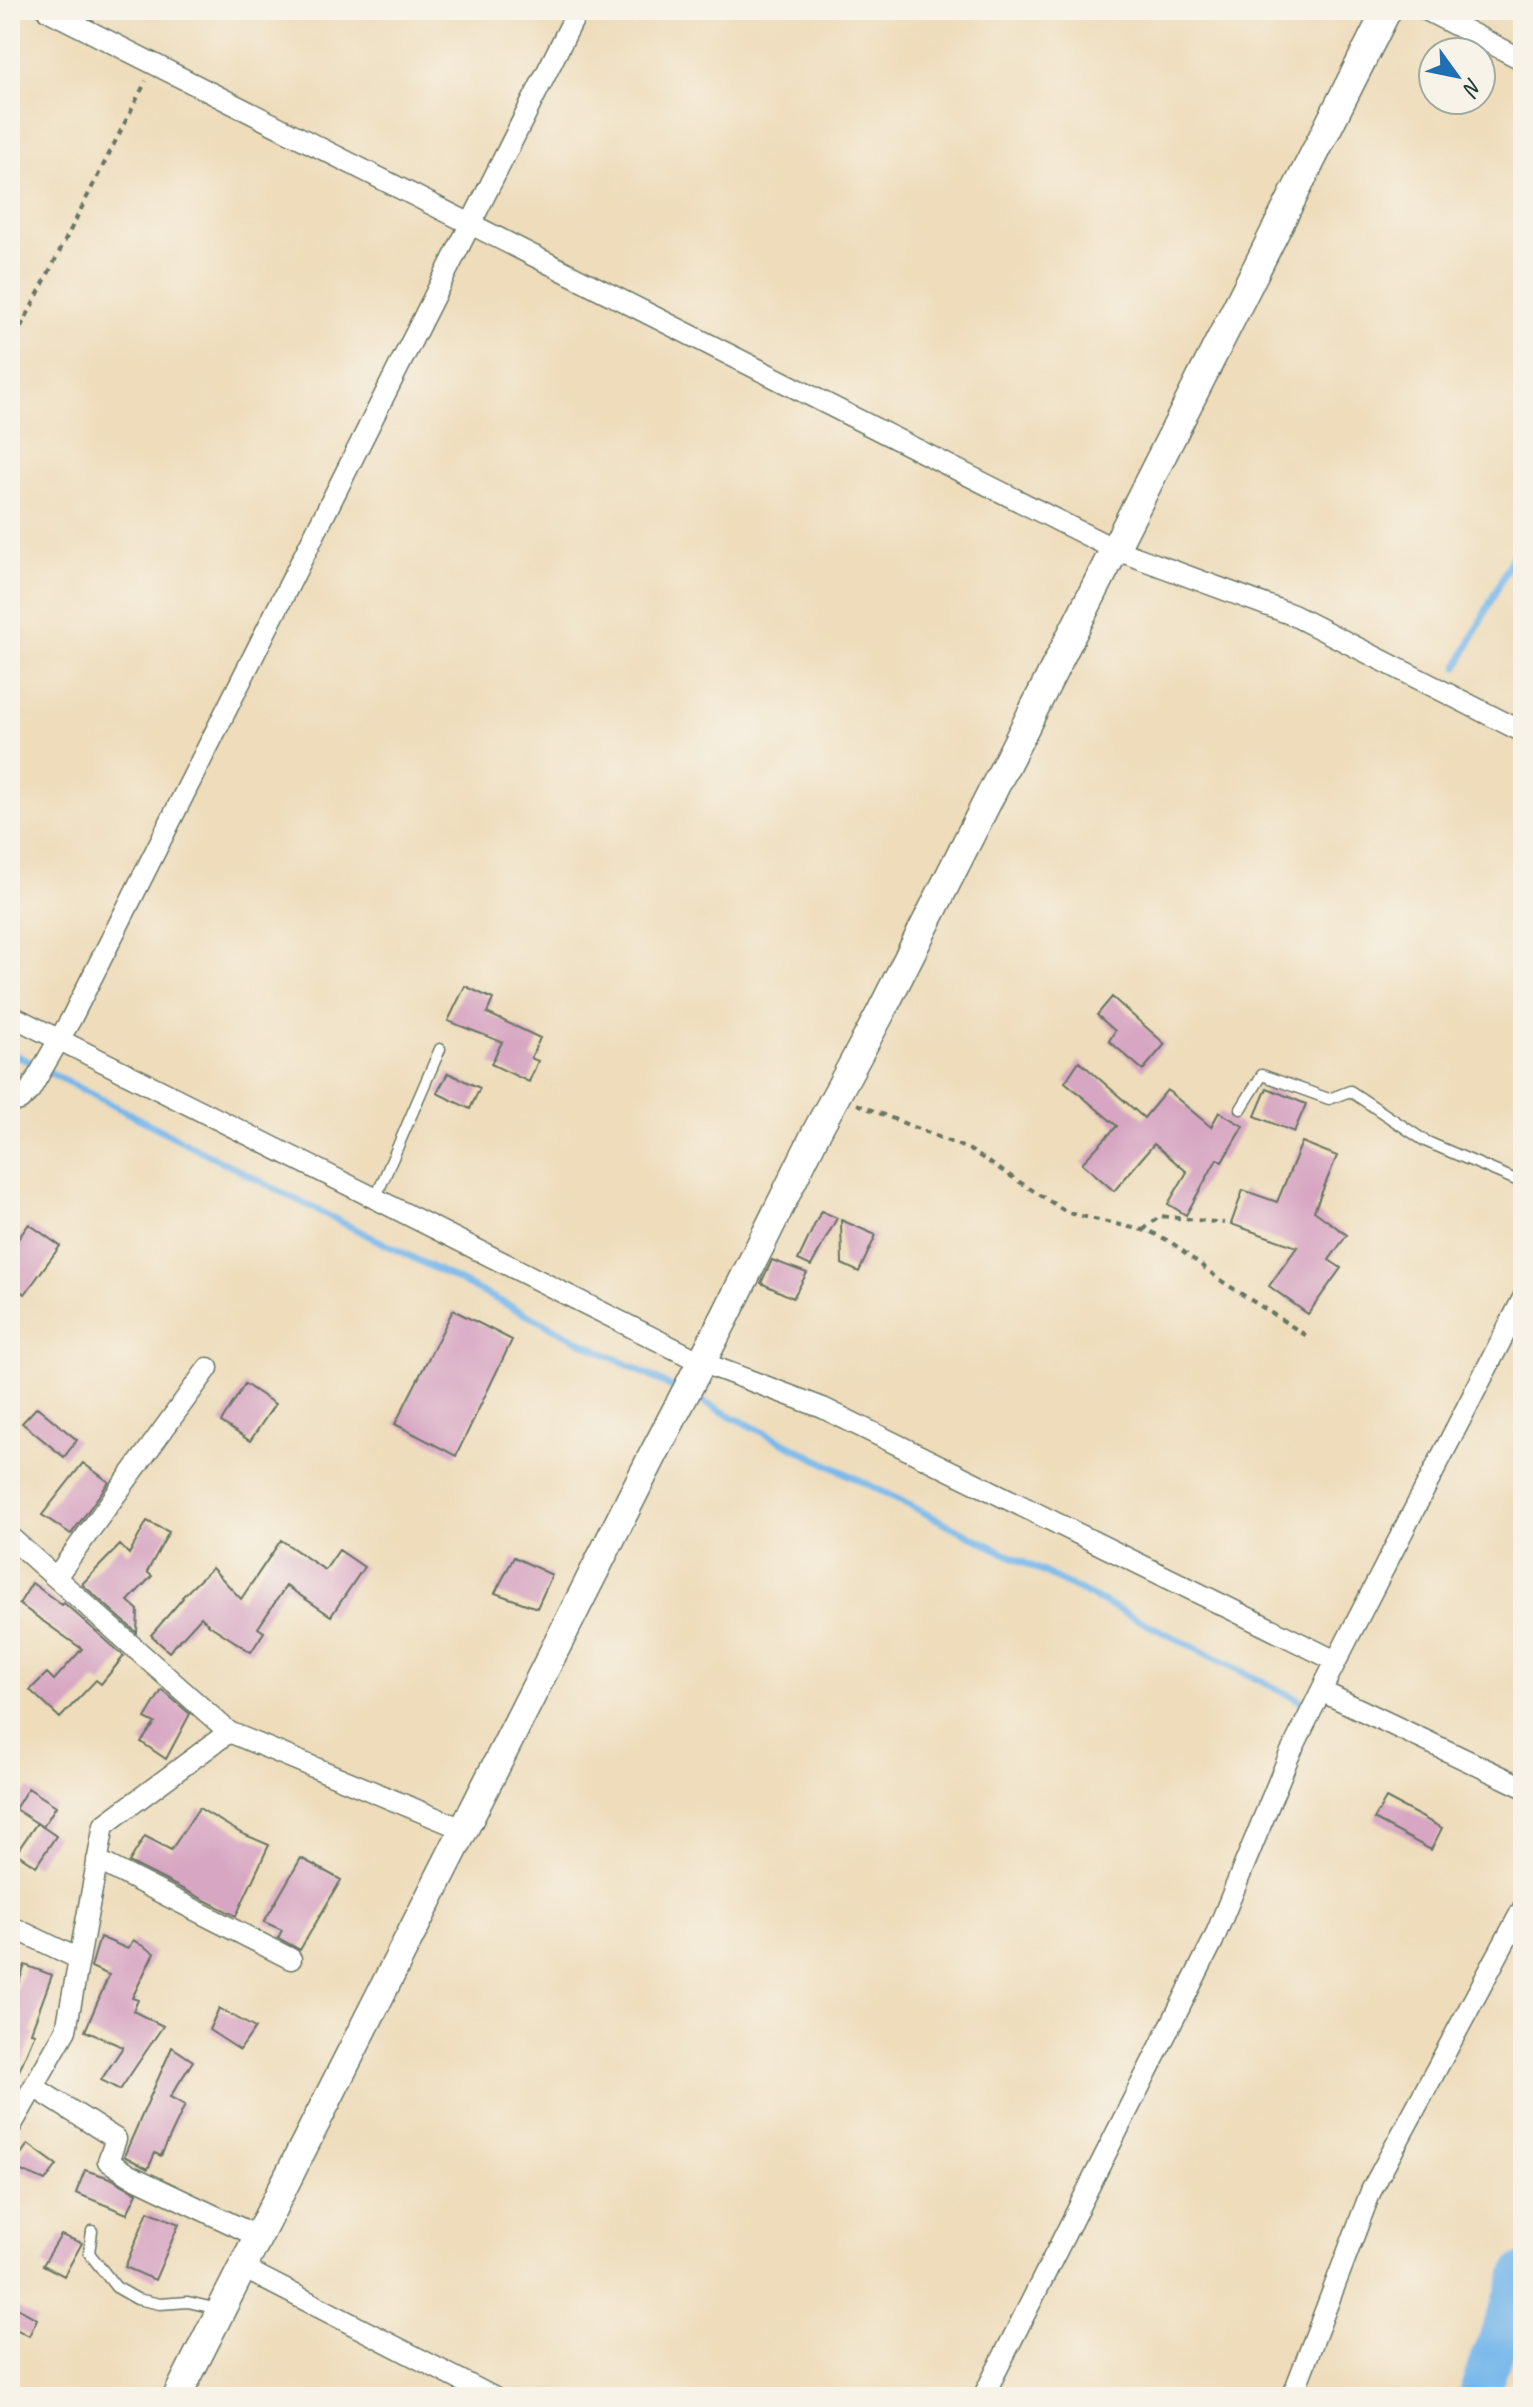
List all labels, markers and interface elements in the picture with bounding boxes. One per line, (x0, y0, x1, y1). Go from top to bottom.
north arrow (1417, 36, 1497, 116)
text: N (1456, 73, 1488, 103)

